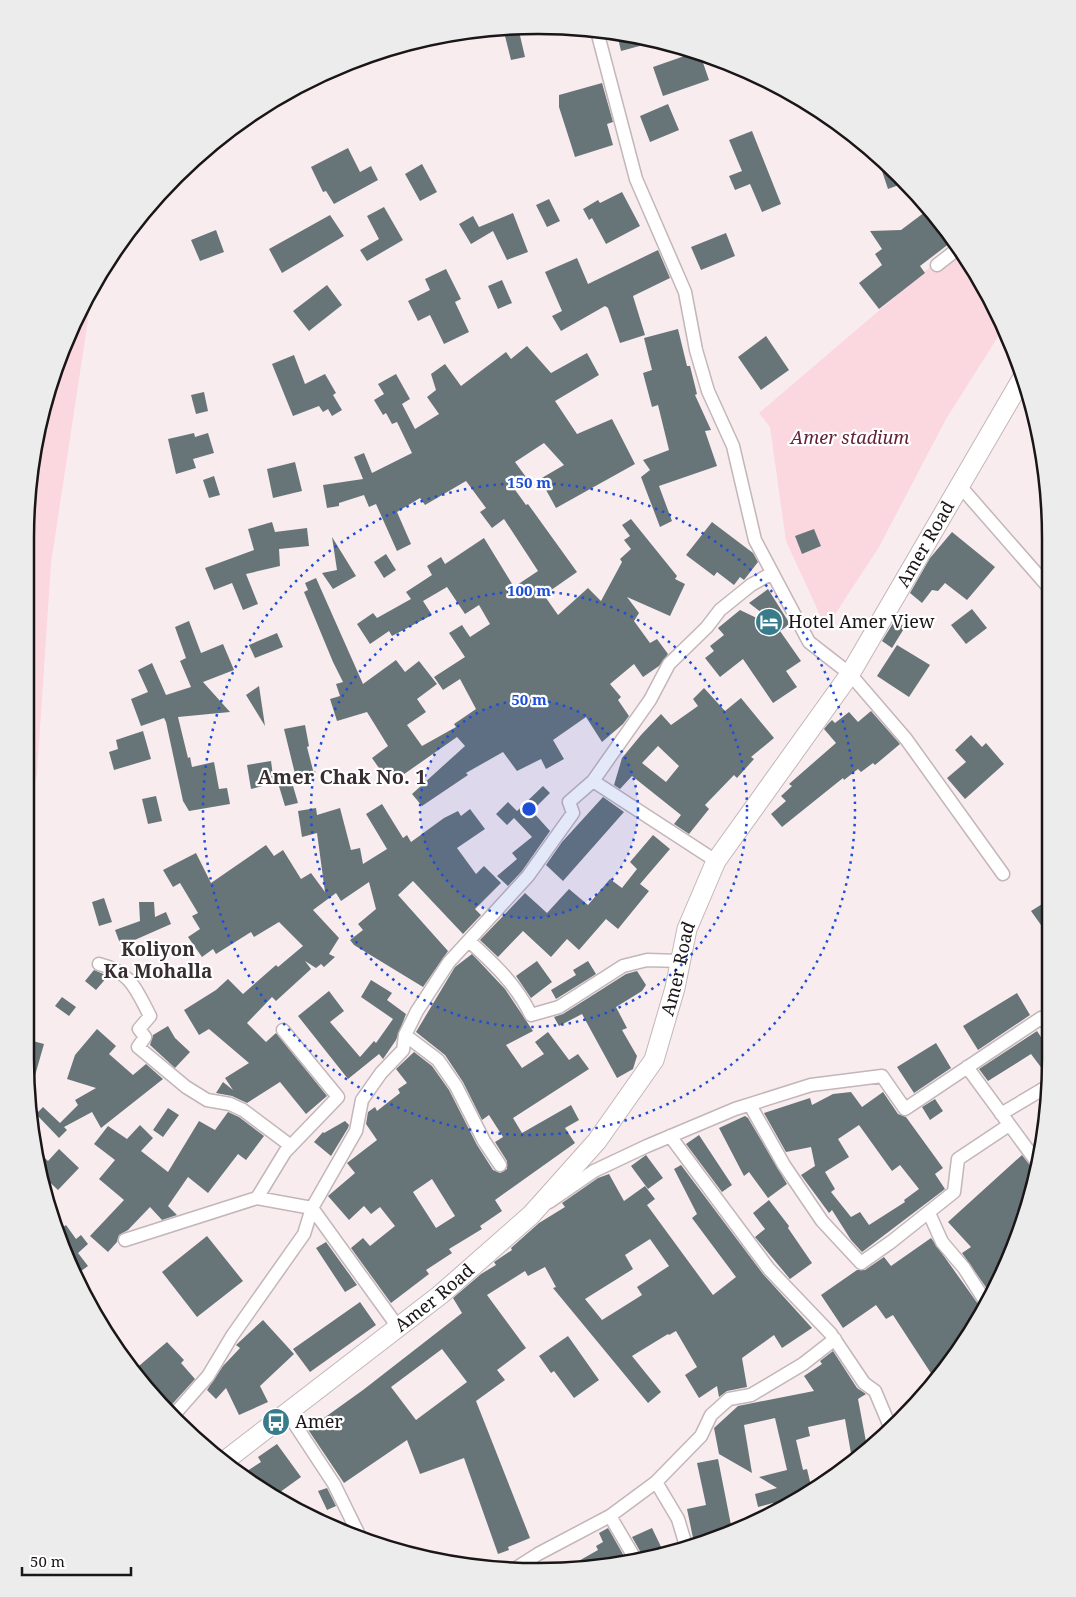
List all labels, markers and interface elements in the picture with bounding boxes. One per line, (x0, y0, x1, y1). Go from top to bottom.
park label: Amer stadium (789, 425, 910, 449)
text: 150 m (507, 472, 551, 492)
street label: Amer Road (890, 496, 959, 591)
text: 100 m (507, 580, 551, 600)
hotel icon: Hotel Amer View (754, 607, 784, 637)
place label: Hotel Amer View (788, 609, 935, 633)
text: 50 m (511, 689, 547, 709)
district label: Amer Chak No. 1 (258, 763, 426, 790)
centre of rings (520, 800, 538, 818)
street label: Amer Road (655, 917, 700, 1018)
district label: Koliyon Ka Mohalla (104, 936, 212, 984)
street label: Amer Road (389, 1258, 479, 1337)
bus stop icon: Amer (261, 1407, 291, 1437)
place label: Amer (295, 1409, 343, 1433)
scale bar (22, 1544, 131, 1576)
text: 50 m (30, 1551, 65, 1571)

